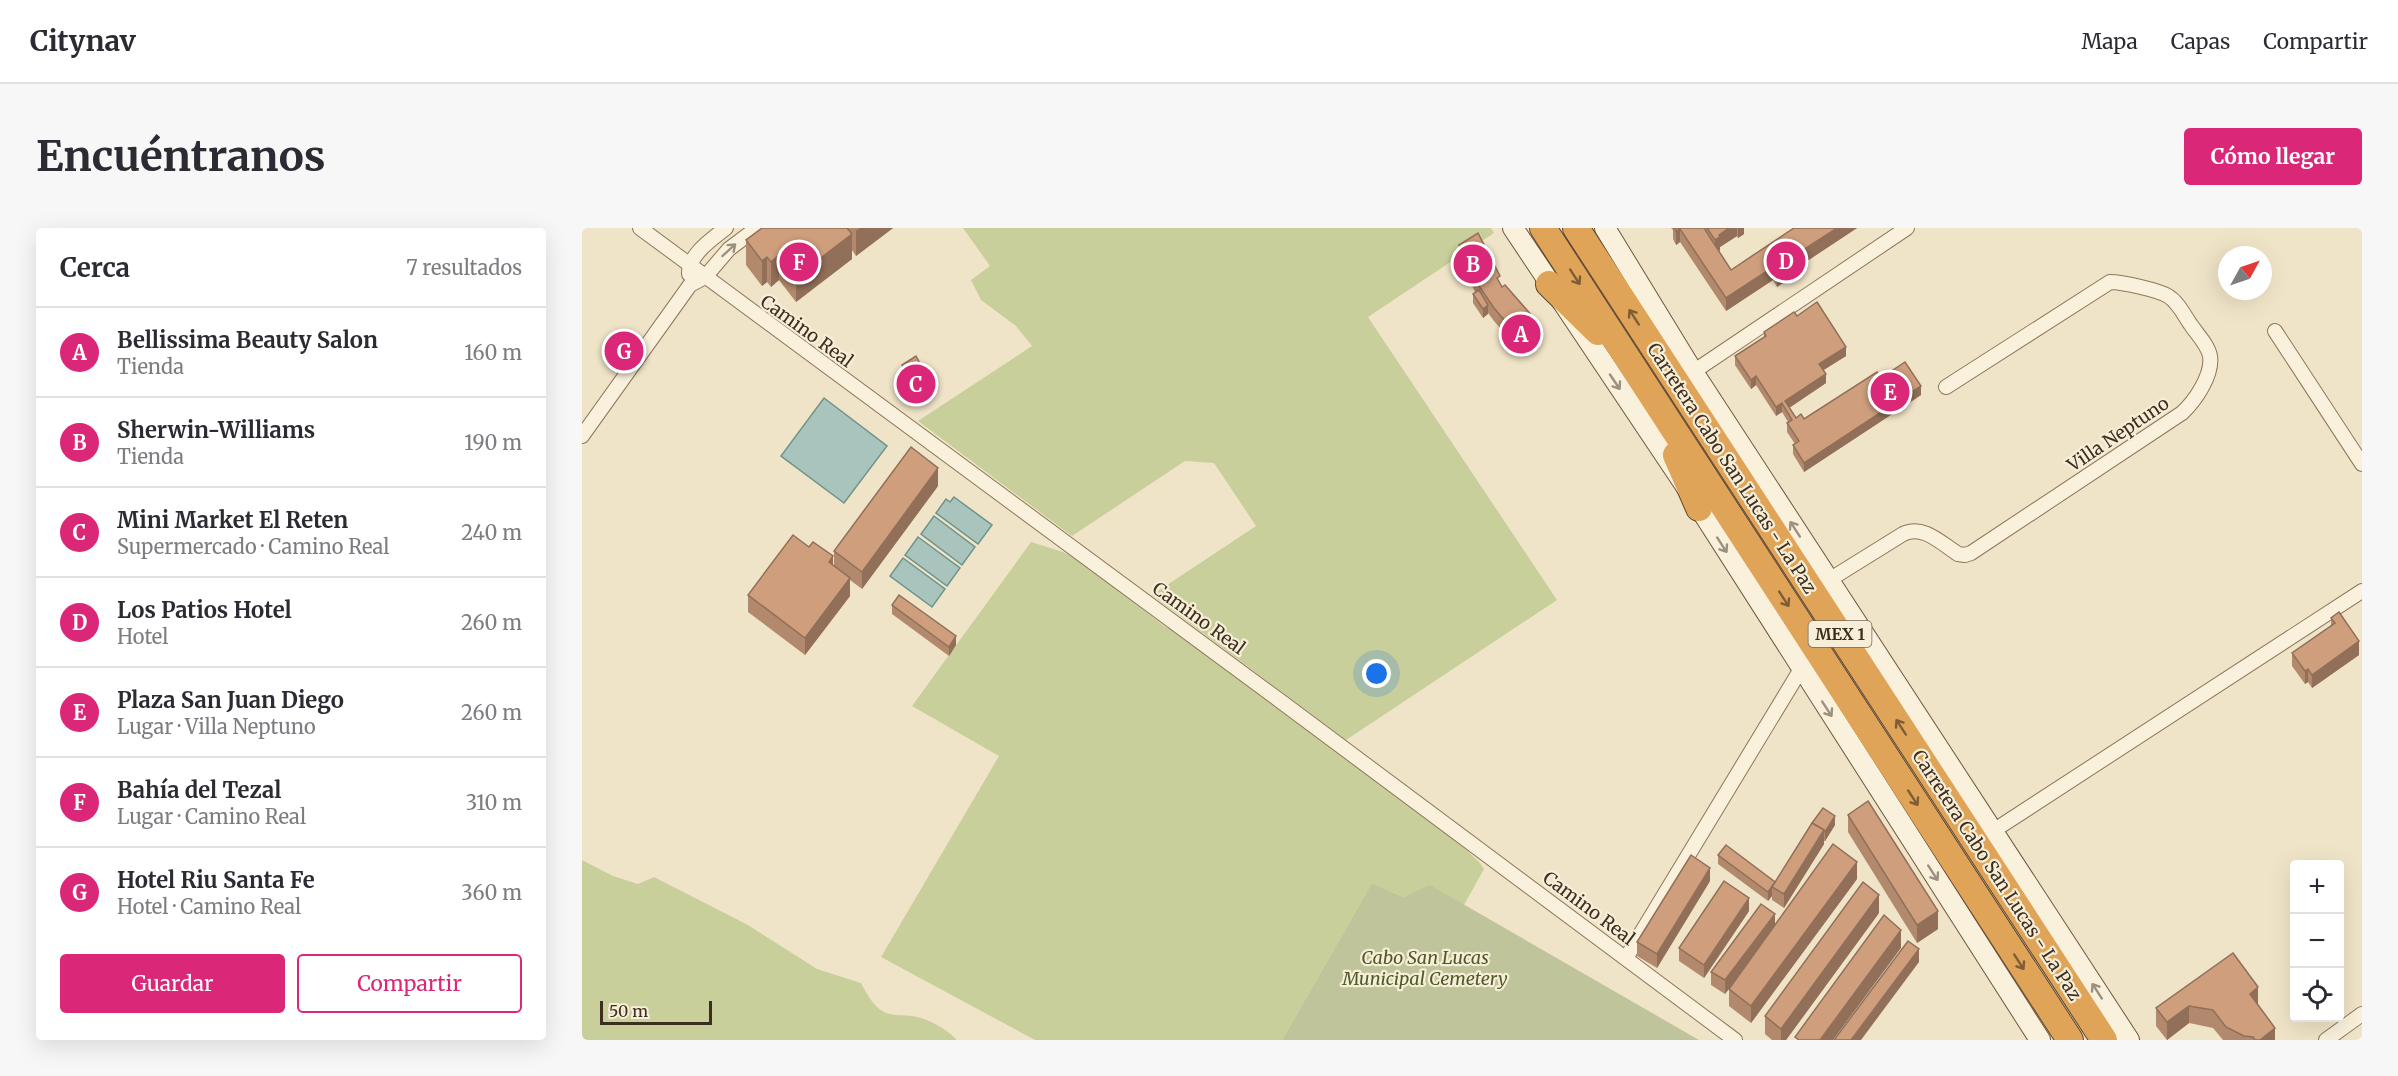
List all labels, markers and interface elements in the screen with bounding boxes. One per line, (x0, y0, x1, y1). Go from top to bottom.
text: Citynav (30, 23, 136, 59)
text: Mapa (2081, 28, 2138, 55)
text: Capas (2171, 28, 2230, 55)
text: Compartir (2263, 28, 2368, 55)
button: Cómo llegar (2184, 128, 2362, 185)
text: Encuéntranos (36, 130, 325, 182)
pin: D (1766, 238, 1806, 284)
pin: F (780, 240, 818, 285)
pin: B (1454, 242, 1492, 286)
one-way arrow (721, 243, 736, 257)
north arrow (2218, 246, 2272, 300)
text: Cerca (60, 251, 130, 284)
text: 7 resultados (406, 255, 522, 280)
one-way arrow (1569, 268, 1581, 285)
street label: Camino Real (756, 290, 858, 373)
one-way arrow (1628, 309, 1640, 326)
pin: A (1502, 312, 1540, 356)
text: Bellissima Beauty Salon (117, 326, 378, 354)
pin: G (604, 328, 644, 374)
street label: Carretera Cabo San Lucas - La Paz (1642, 338, 1822, 598)
text: A (72, 340, 87, 365)
text: 160 m (464, 340, 522, 365)
text: Tienda (117, 354, 184, 379)
pin: C (896, 362, 936, 406)
pin: E (1870, 370, 1910, 414)
one-way arrow (1609, 373, 1621, 390)
street label: Villa Neptuno (2062, 392, 2173, 477)
text: Sherwin-Williams (117, 416, 315, 444)
text: B (73, 430, 86, 455)
text: 190 m (464, 430, 522, 455)
text: Tienda (117, 444, 184, 469)
text: Mini Market El Reten (117, 506, 348, 534)
text: C (73, 520, 86, 545)
text: 240 m (461, 520, 522, 545)
one-way arrow (1789, 521, 1801, 537)
text: Supermercado · Camino Real (117, 534, 390, 559)
one-way arrow (1716, 536, 1728, 553)
street label: Camino Real (1148, 577, 1250, 660)
one-way arrow (1778, 590, 1790, 607)
text: Los Patios Hotel (117, 596, 292, 624)
text: D (72, 610, 87, 635)
text: 260 m (461, 610, 522, 635)
road number: MEX 1 (1808, 621, 1872, 647)
text: Hotel (117, 624, 168, 649)
your location (1362, 659, 1391, 688)
text: Plaza San Juan Diego (117, 686, 344, 714)
text: E (73, 700, 86, 725)
text: 260 m (461, 700, 522, 725)
one-way arrow (1821, 700, 1833, 717)
text: Lugar · Villa Neptuno (117, 714, 316, 739)
one-way arrow (1894, 719, 1906, 736)
street label: Carretera Cabo San Lucas - La Paz (1907, 745, 2087, 1005)
text: Bahía del Tezal (117, 776, 281, 804)
one-way arrow (1907, 789, 1919, 806)
text: F (73, 790, 86, 815)
text: 310 m (466, 790, 522, 815)
text: Lugar · Camino Real (117, 804, 306, 829)
map controls (2290, 860, 2344, 1022)
button: + (2290, 860, 2344, 914)
one-way arrow (1927, 864, 1939, 881)
text: Hotel Riu Santa Fe (117, 866, 315, 894)
street label: Camino Real (1539, 866, 1640, 950)
text: G (72, 880, 87, 905)
text: 360 m (461, 880, 522, 905)
text: Hotel · Camino Real (117, 894, 301, 919)
button: − (2290, 914, 2344, 968)
park label: Cabo San Lucas Municipal Cemetery (1342, 946, 1508, 990)
one-way arrow (2012, 953, 2025, 970)
button: Guardar (60, 954, 285, 1013)
button: Compartir (297, 954, 522, 1013)
button: locate (2290, 968, 2344, 1022)
one-way arrow (2090, 983, 2102, 1000)
scale bar (600, 998, 712, 1026)
text: 50 m (609, 1001, 648, 1021)

